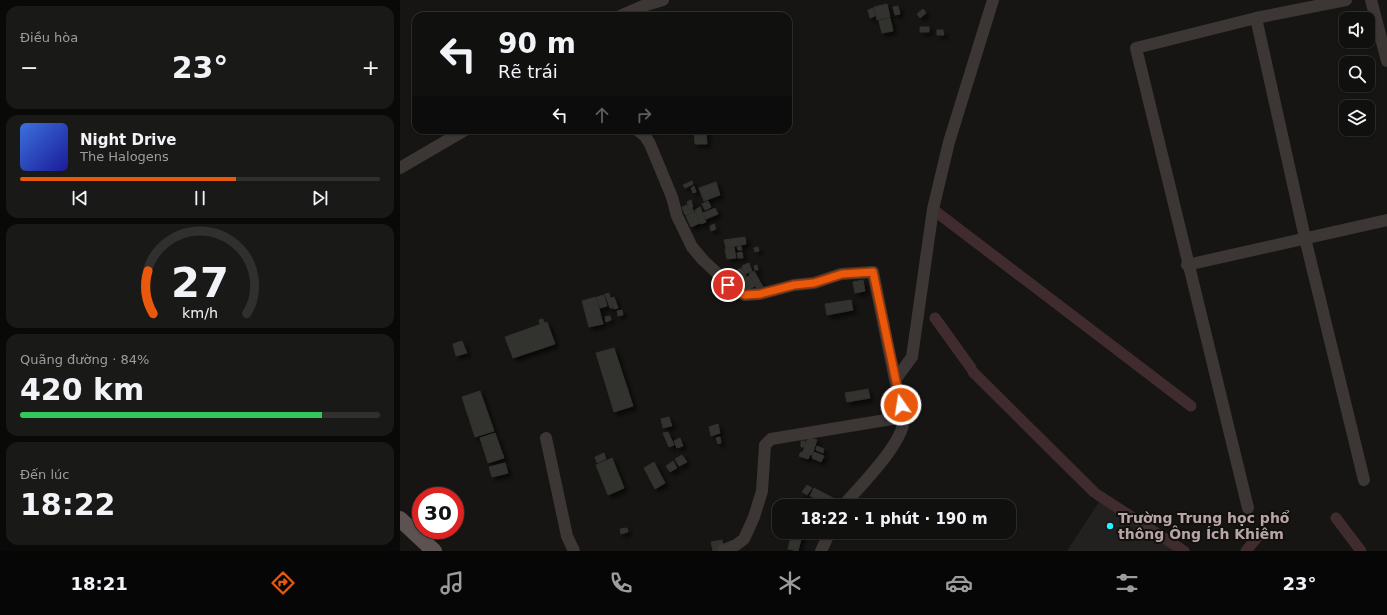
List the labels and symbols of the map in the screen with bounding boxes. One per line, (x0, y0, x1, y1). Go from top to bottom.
pin (711, 268, 745, 302)
position arrow (880, 384, 922, 426)
speed limit sign: 30 (412, 487, 464, 539)
place label: Trường Trung học phổ thông Ông Ích Khiêm (1118, 510, 1290, 542)
marker: Trường Trung học phổ thông Ông Ích Khiêm (1105, 521, 1115, 531)

